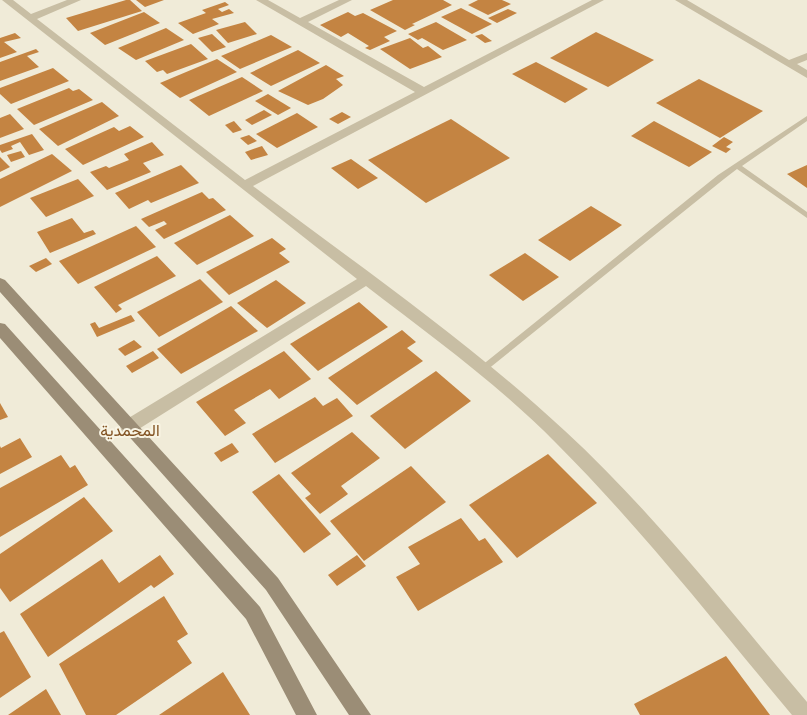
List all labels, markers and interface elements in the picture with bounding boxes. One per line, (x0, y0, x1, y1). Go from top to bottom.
district label: المحمدية (100, 421, 160, 440)

